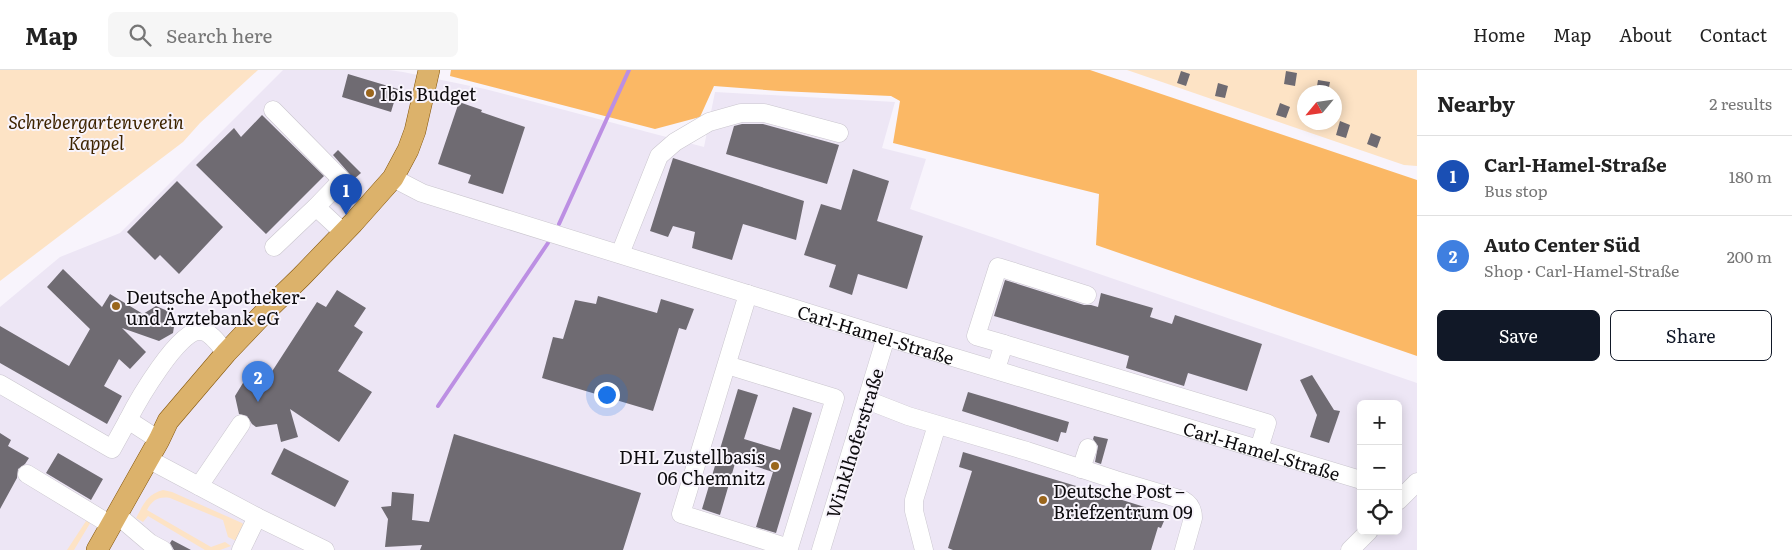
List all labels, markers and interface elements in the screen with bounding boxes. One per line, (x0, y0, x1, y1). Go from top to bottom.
search box (108, 12, 458, 57)
text: Map (25, 17, 78, 52)
icon: search (126, 21, 154, 49)
text: Search here (166, 21, 272, 49)
text: Home (1473, 21, 1525, 48)
text: Map (1553, 21, 1591, 48)
text: About (1619, 21, 1672, 48)
text: Contact (1700, 21, 1767, 48)
place label: Ibis Budget (380, 80, 477, 107)
north arrow (1297, 85, 1342, 130)
marker: Ibis Budget (364, 87, 376, 99)
text: Nearby (1437, 87, 1515, 118)
text: 2 results (1709, 91, 1772, 115)
park label: Schrebergartenverein Kappel (8, 108, 184, 156)
text: Carl-Hamel-Straße (1484, 150, 1667, 178)
text: 1 (1450, 164, 1456, 188)
text: 180 m (1729, 164, 1772, 188)
pin: 1 (330, 174, 362, 215)
text: Bus stop (1484, 178, 1548, 202)
text: Auto Center Süd (1484, 230, 1640, 258)
text: 2 (1449, 244, 1457, 268)
text: 200 m (1727, 244, 1772, 268)
text: Shop · Carl-Hamel-Straße (1484, 258, 1679, 282)
place label: Deutsche Apotheker- und Ärztebank eG (126, 283, 306, 331)
street label: Carl-Hamel-Straße (794, 297, 958, 370)
marker: Deutsche Apotheker- und Ärztebank eG (110, 300, 122, 312)
button: Save (1437, 310, 1600, 361)
button: Share (1610, 310, 1772, 361)
pin: 2 (242, 361, 274, 402)
street label: Winklhoferstraße (818, 365, 890, 521)
your location (594, 382, 620, 408)
map controls (1357, 400, 1402, 535)
button: + (1357, 400, 1402, 445)
street label: Carl-Hamel-Straße (1180, 414, 1344, 487)
place label: DHL Zustellbasis 06 Chemnitz (619, 443, 765, 491)
button: − (1357, 445, 1402, 490)
marker: DHL Zustellbasis 06 Chemnitz (769, 460, 781, 472)
place label: Deutsche Post – Briefzentrum 09 (1053, 477, 1193, 525)
button: locate (1357, 490, 1402, 535)
marker: Deutsche Post – Briefzentrum 09 (1037, 494, 1049, 506)

